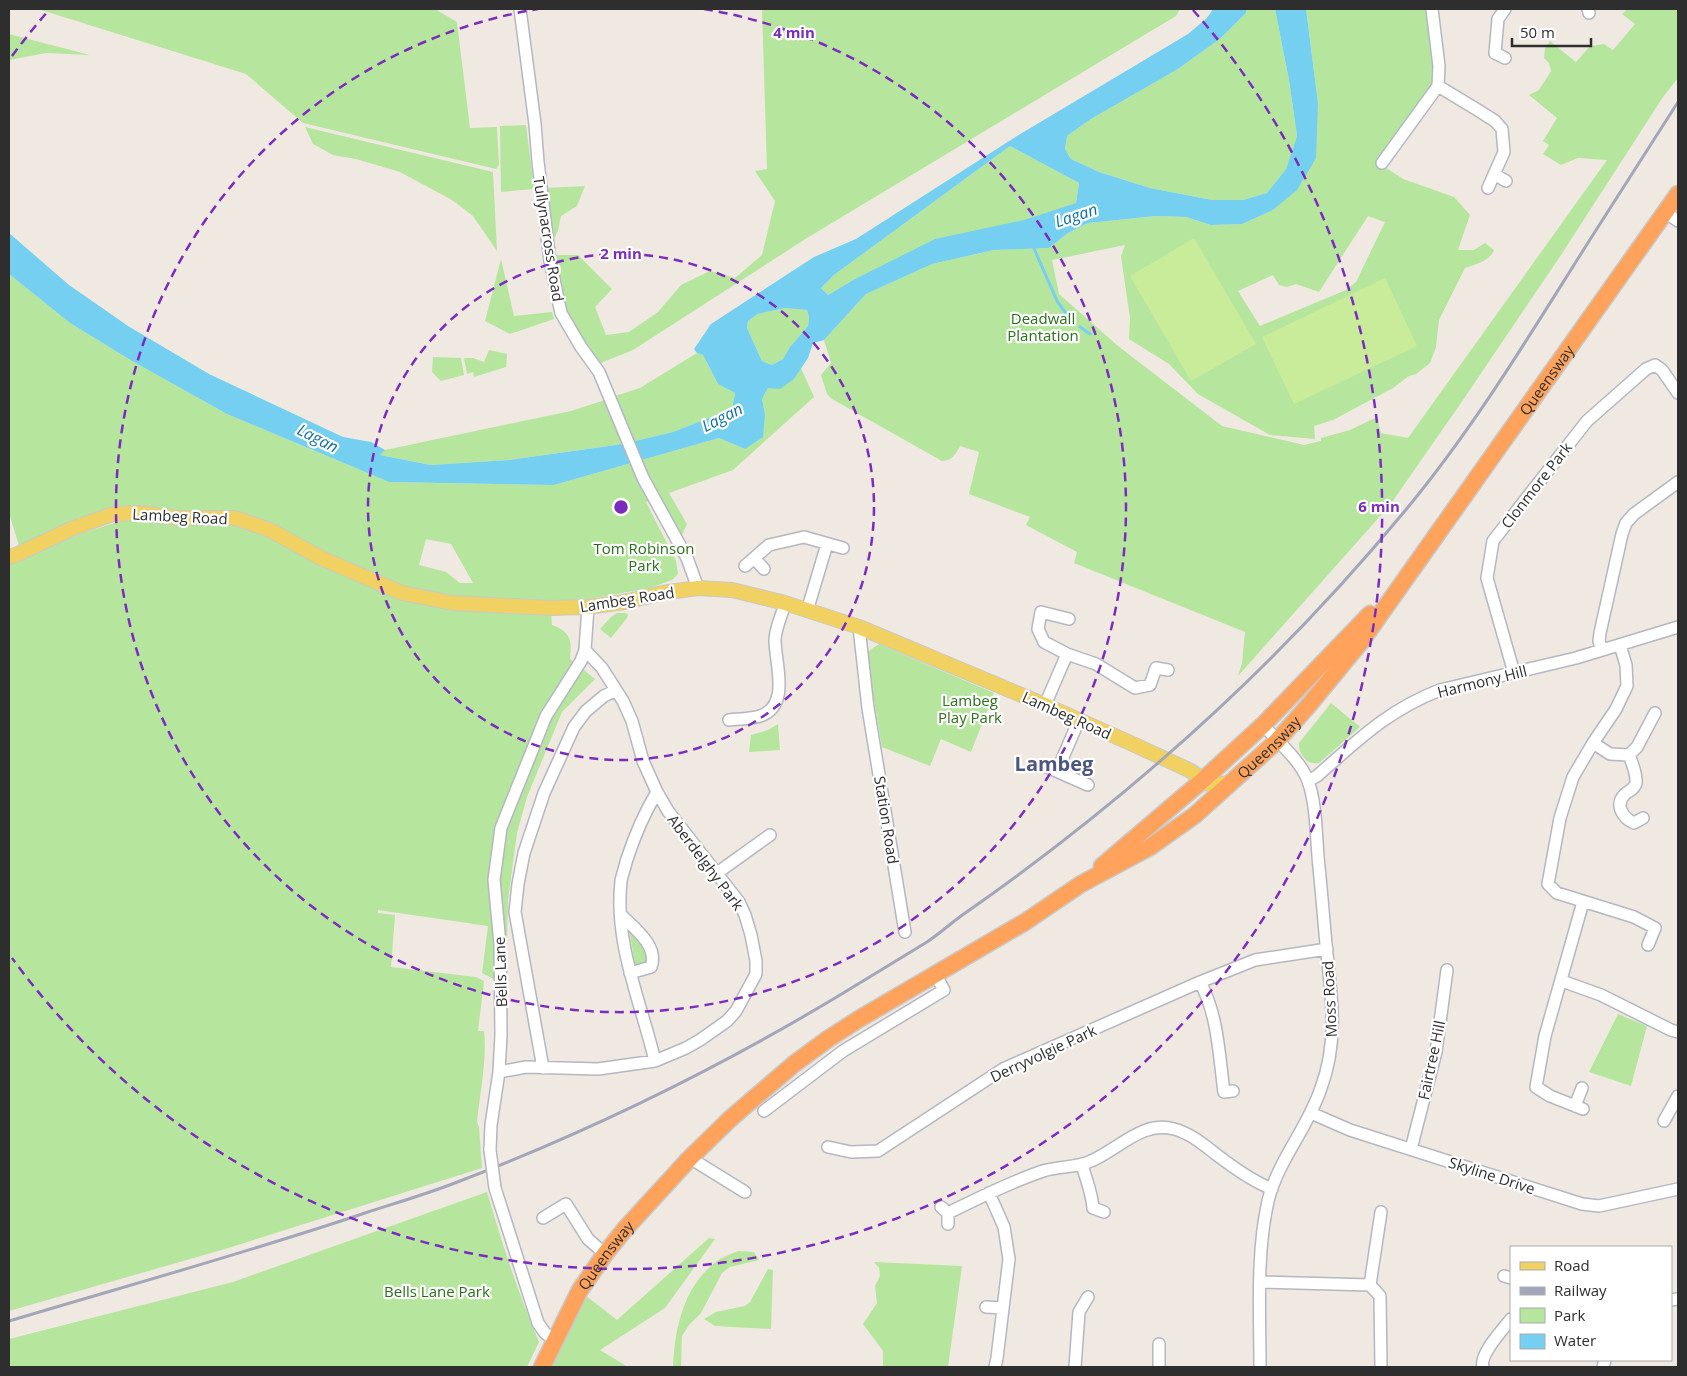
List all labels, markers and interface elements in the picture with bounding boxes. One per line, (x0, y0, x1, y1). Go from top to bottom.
scale bar (1512, 15, 1591, 47)
text: 4 min (773, 22, 815, 42)
text: 50 m (1520, 22, 1555, 42)
street label: Tullynacross Road (529, 175, 569, 303)
water label: Lagan (1052, 198, 1100, 232)
text: 2 min (600, 243, 642, 263)
park label: Deadwall Plantation (1007, 308, 1079, 345)
street label: Queensway (1515, 340, 1578, 419)
water label: Lagan (698, 397, 746, 437)
water label: Lagan (294, 418, 342, 458)
street label: Clonmore Park (1496, 438, 1576, 532)
text: 6 min (1358, 496, 1400, 516)
centre of rings (612, 498, 630, 516)
street label: Lambeg Road (132, 504, 228, 528)
park label: Tom Robinson Park (594, 538, 694, 575)
street label: Lambeg Road (578, 582, 676, 616)
street label: Harmony Hill (1435, 660, 1529, 702)
street label: Lambeg Road (1019, 686, 1115, 744)
park label: Lambeg Play Park (938, 690, 1002, 727)
street label: Queensway (1232, 711, 1305, 783)
district label: Lambeg (1015, 750, 1094, 777)
street label: Station Road (870, 775, 904, 865)
street label: Aberdelghy Park (663, 810, 749, 914)
street label: Bells Lane (489, 936, 511, 1008)
street label: Moss Road (1317, 960, 1341, 1038)
street label: Fairtree Hill (1413, 1018, 1449, 1102)
street label: Derryvolgie Park (987, 1020, 1099, 1086)
street label: Skyline Drive (1446, 1152, 1538, 1198)
street label: Queensway (573, 1216, 638, 1294)
legend (1510, 1246, 1672, 1361)
text: Road (1554, 1255, 1590, 1275)
text: Railway (1554, 1280, 1607, 1300)
park label: Bells Lane Park (384, 1281, 490, 1301)
text: Park (1554, 1305, 1585, 1325)
text: Water (1554, 1330, 1596, 1350)

